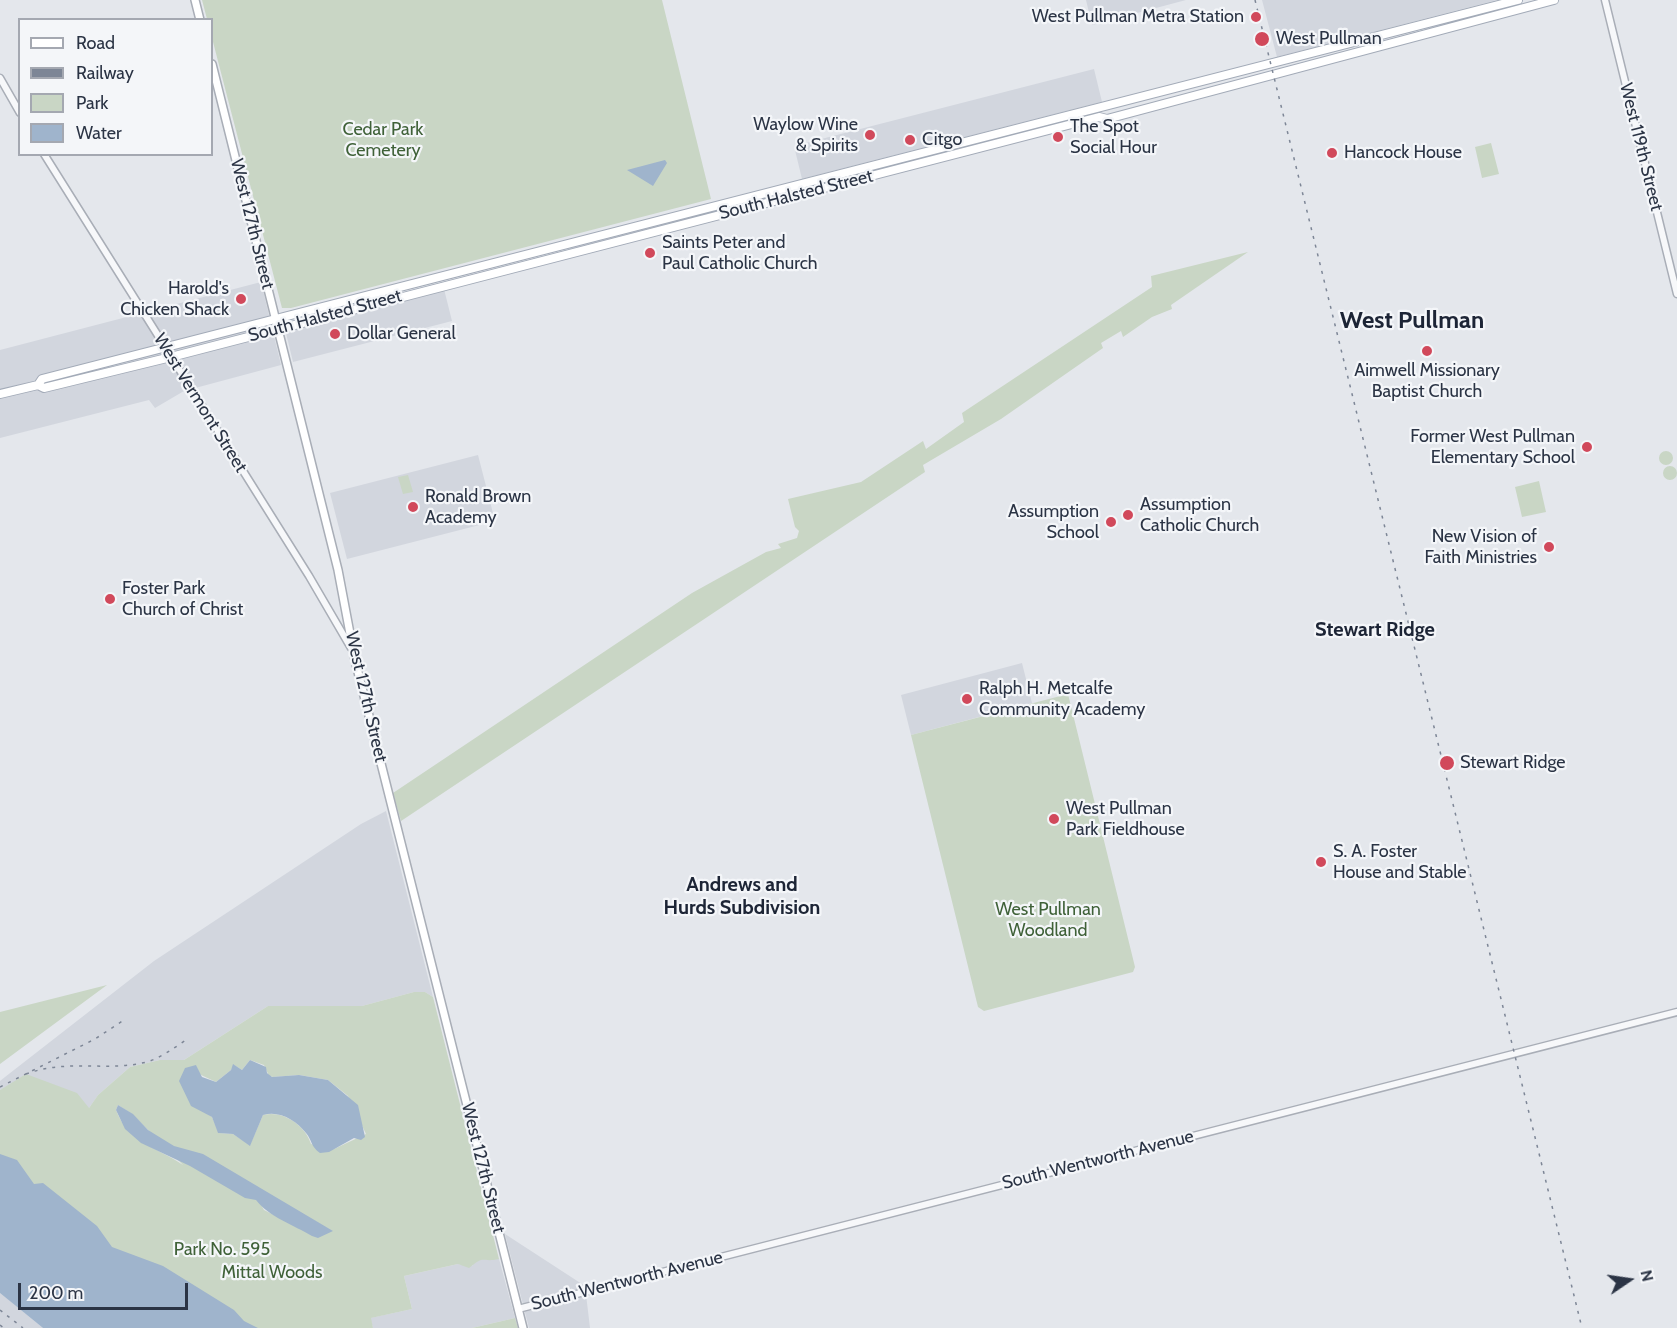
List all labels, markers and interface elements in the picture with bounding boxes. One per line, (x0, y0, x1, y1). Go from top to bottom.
place label: West Pullman Metra Station (1032, 6, 1244, 28)
marker: West Pullman Metra Station (1249, 10, 1263, 24)
legend (18, 18, 213, 156)
place label: West Pullman (1276, 28, 1382, 50)
marker: West Pullman (1253, 30, 1271, 48)
text: Road (76, 32, 115, 54)
text: Railway (76, 62, 134, 84)
street label: West 119th Street (1615, 81, 1667, 213)
text: Park (76, 92, 108, 114)
place label: Waylow Wine & Spirits (753, 114, 858, 156)
place label: The Spot Social Hour (1070, 116, 1157, 158)
park label: Cedar Park Cemetery (343, 119, 423, 162)
text: Water (76, 122, 122, 144)
marker: Waylow Wine & Spirits (863, 128, 877, 142)
place label: Citgo (922, 129, 962, 151)
marker: The Spot Social Hour (1051, 130, 1065, 144)
marker: Citgo (903, 133, 917, 147)
place label: Hancock House (1344, 142, 1462, 164)
marker: Hancock House (1325, 146, 1339, 160)
street label: West 127th Street (225, 157, 279, 291)
street label: South Halsted Street (717, 165, 875, 225)
place label: Saints Peter and Paul Catholic Church (662, 232, 818, 274)
marker: Saints Peter and Paul Catholic Church (643, 246, 657, 260)
place label: Harold's Chicken Shack (120, 278, 229, 320)
street label: South Halsted Street (246, 285, 404, 347)
marker: Harold's Chicken Shack (234, 292, 248, 306)
district label: West Pullman (1340, 307, 1484, 335)
place label: Dollar General (347, 323, 456, 345)
marker: Dollar General (328, 327, 342, 341)
street label: West Vermont Street (148, 329, 252, 477)
marker: Aimwell Missionary Baptist Church (1420, 344, 1434, 358)
place label: Aimwell Missionary Baptist Church (1354, 360, 1500, 403)
place label: Former West Pullman Elementary School (1410, 426, 1575, 468)
marker: Former West Pullman Elementary School (1580, 440, 1594, 454)
place label: Ronald Brown Academy (425, 486, 531, 528)
place label: Assumption Catholic Church (1140, 494, 1259, 536)
marker: Ronald Brown Academy (406, 500, 420, 514)
place label: Assumption School (1008, 501, 1099, 544)
marker: Assumption Catholic Church (1121, 508, 1135, 522)
marker: Assumption School (1104, 515, 1118, 529)
place label: New Vision of Faith Ministries (1424, 526, 1537, 568)
marker: New Vision of Faith Ministries (1542, 540, 1556, 554)
place label: Foster Park Church of Christ (122, 578, 243, 620)
marker: Foster Park Church of Christ (103, 592, 117, 606)
district label: Stewart Ridge (1315, 618, 1435, 642)
street label: West 127th Street (340, 629, 392, 765)
place label: Ralph H. Metcalfe Community Academy (979, 678, 1145, 720)
marker: Ralph H. Metcalfe Community Academy (960, 692, 974, 706)
place label: Stewart Ridge (1460, 752, 1566, 774)
marker: Stewart Ridge (1438, 754, 1456, 772)
place label: West Pullman Park Fieldhouse (1066, 798, 1185, 840)
marker: West Pullman Park Fieldhouse (1047, 812, 1061, 826)
place label: S. A. Foster House and Stable (1333, 841, 1467, 884)
marker: S. A. Foster House and Stable (1314, 855, 1328, 869)
district label: Andrews and Hurds Subdivision (664, 873, 820, 920)
park label: West Pullman Woodland (995, 899, 1101, 942)
street label: West 127th Street (456, 1101, 510, 1235)
street label: South Wentworth Avenue (1000, 1126, 1196, 1194)
park label: Park No. 595 (174, 1239, 270, 1261)
street label: South Wentworth Avenue (529, 1247, 725, 1315)
north arrow (1599, 1250, 1659, 1310)
park label: Mittal Woods (222, 1262, 322, 1284)
text: N (1636, 1268, 1658, 1283)
scale bar (21, 1271, 190, 1309)
text: 200 m (29, 1282, 83, 1304)

